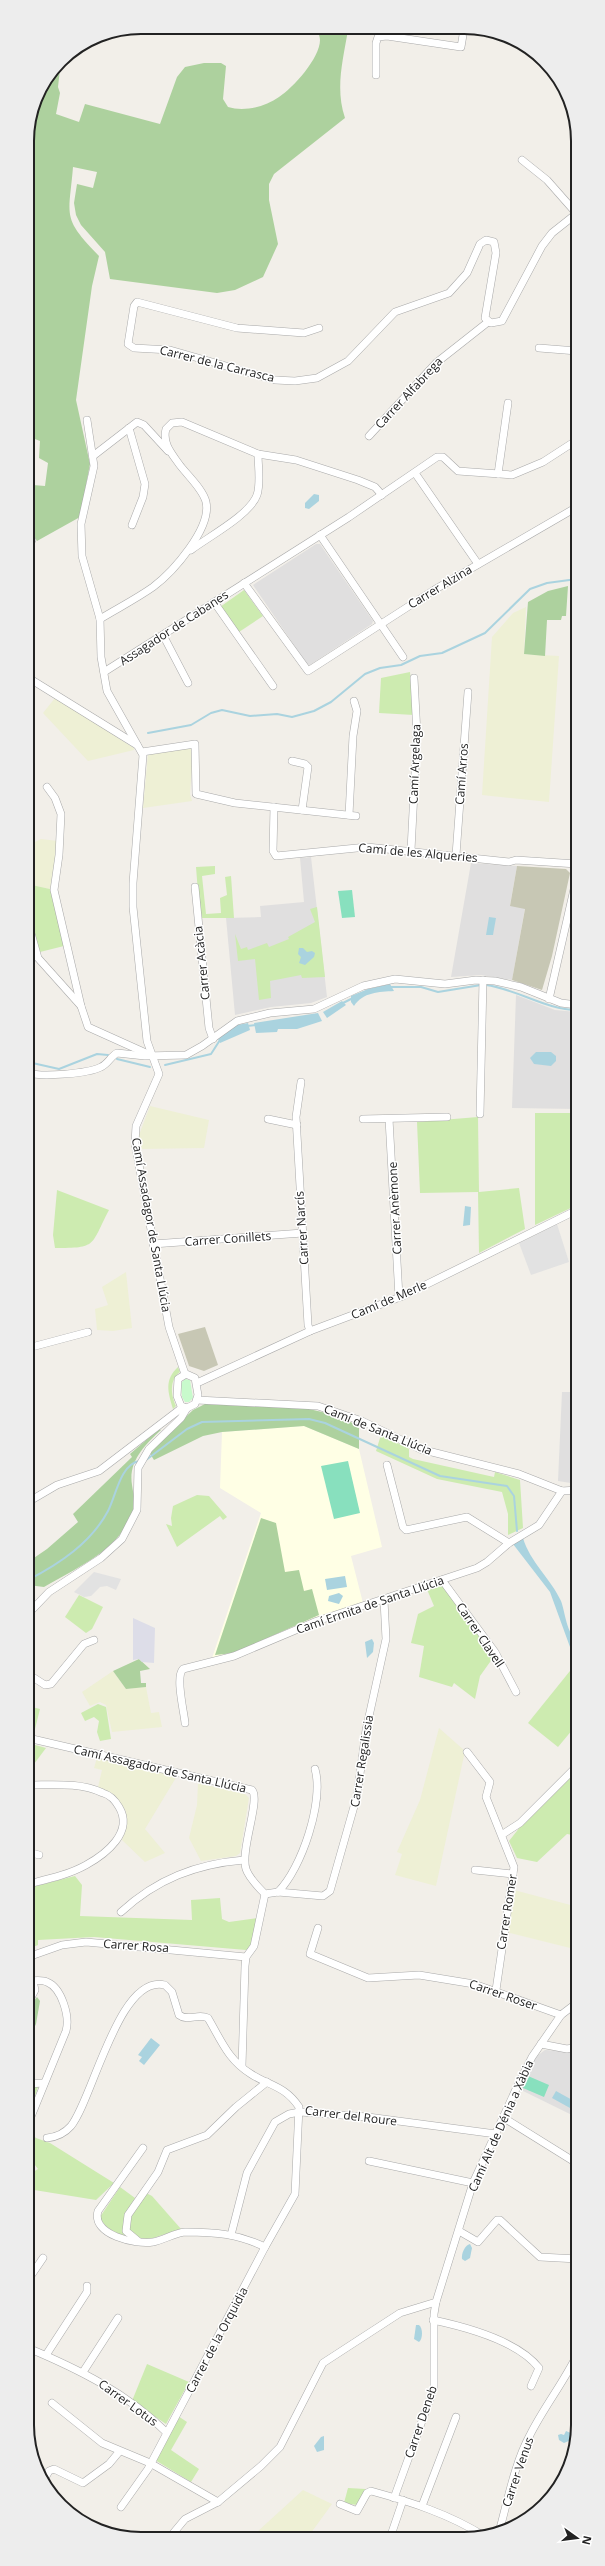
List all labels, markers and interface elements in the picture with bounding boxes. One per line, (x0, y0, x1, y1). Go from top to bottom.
street label: Carrer de la Carrasca (158, 341, 276, 386)
street label: Carrer Alfabrega (371, 353, 446, 432)
street label: Carrer Alzina (404, 561, 475, 612)
street label: Assagador de Cabanes (116, 586, 232, 669)
street label: Camí Argelaga (405, 724, 424, 804)
street label: Camí Arros (451, 742, 472, 805)
street label: Camí de les Alqueries (358, 839, 479, 866)
street label: Carrer Acàcia (189, 925, 214, 1001)
street label: Camí Assadagor de Santa Llúcia (128, 1136, 175, 1313)
street label: Carrer Anèmone (384, 1161, 405, 1255)
street label: Carrer Narcís (290, 1190, 313, 1265)
street label: Carrer Conillets (184, 1227, 272, 1250)
street label: Camí de Merle (348, 1276, 430, 1323)
street label: Camí de Santa Llúcia (321, 1400, 435, 1459)
street label: Camí Ermita de Santa Llúcia (294, 1571, 446, 1638)
street label: Carrer Clavell (452, 1599, 508, 1670)
street label: Carrer Regalissia (346, 1714, 377, 1808)
street label: Camí Assagador de Santa Llúcia (72, 1740, 248, 1797)
street label: Carrer Romer (492, 1873, 521, 1951)
street label: Carrer Rosa (103, 1935, 169, 1956)
street label: Carrer Roser (467, 1975, 539, 2014)
street label: Camí Alt de Dénia a Xàbia (464, 2057, 537, 2194)
street label: Carrer del Roure (304, 2101, 398, 2130)
street label: Carrer de la Orquidia (181, 2284, 252, 2396)
street label: Carrer Lotus (95, 2375, 162, 2430)
street label: Carrer Deneb (400, 2383, 441, 2460)
street label: Carrer Venus (498, 2434, 538, 2509)
north arrow (557, 2518, 597, 2558)
text: N (579, 2534, 596, 2547)

